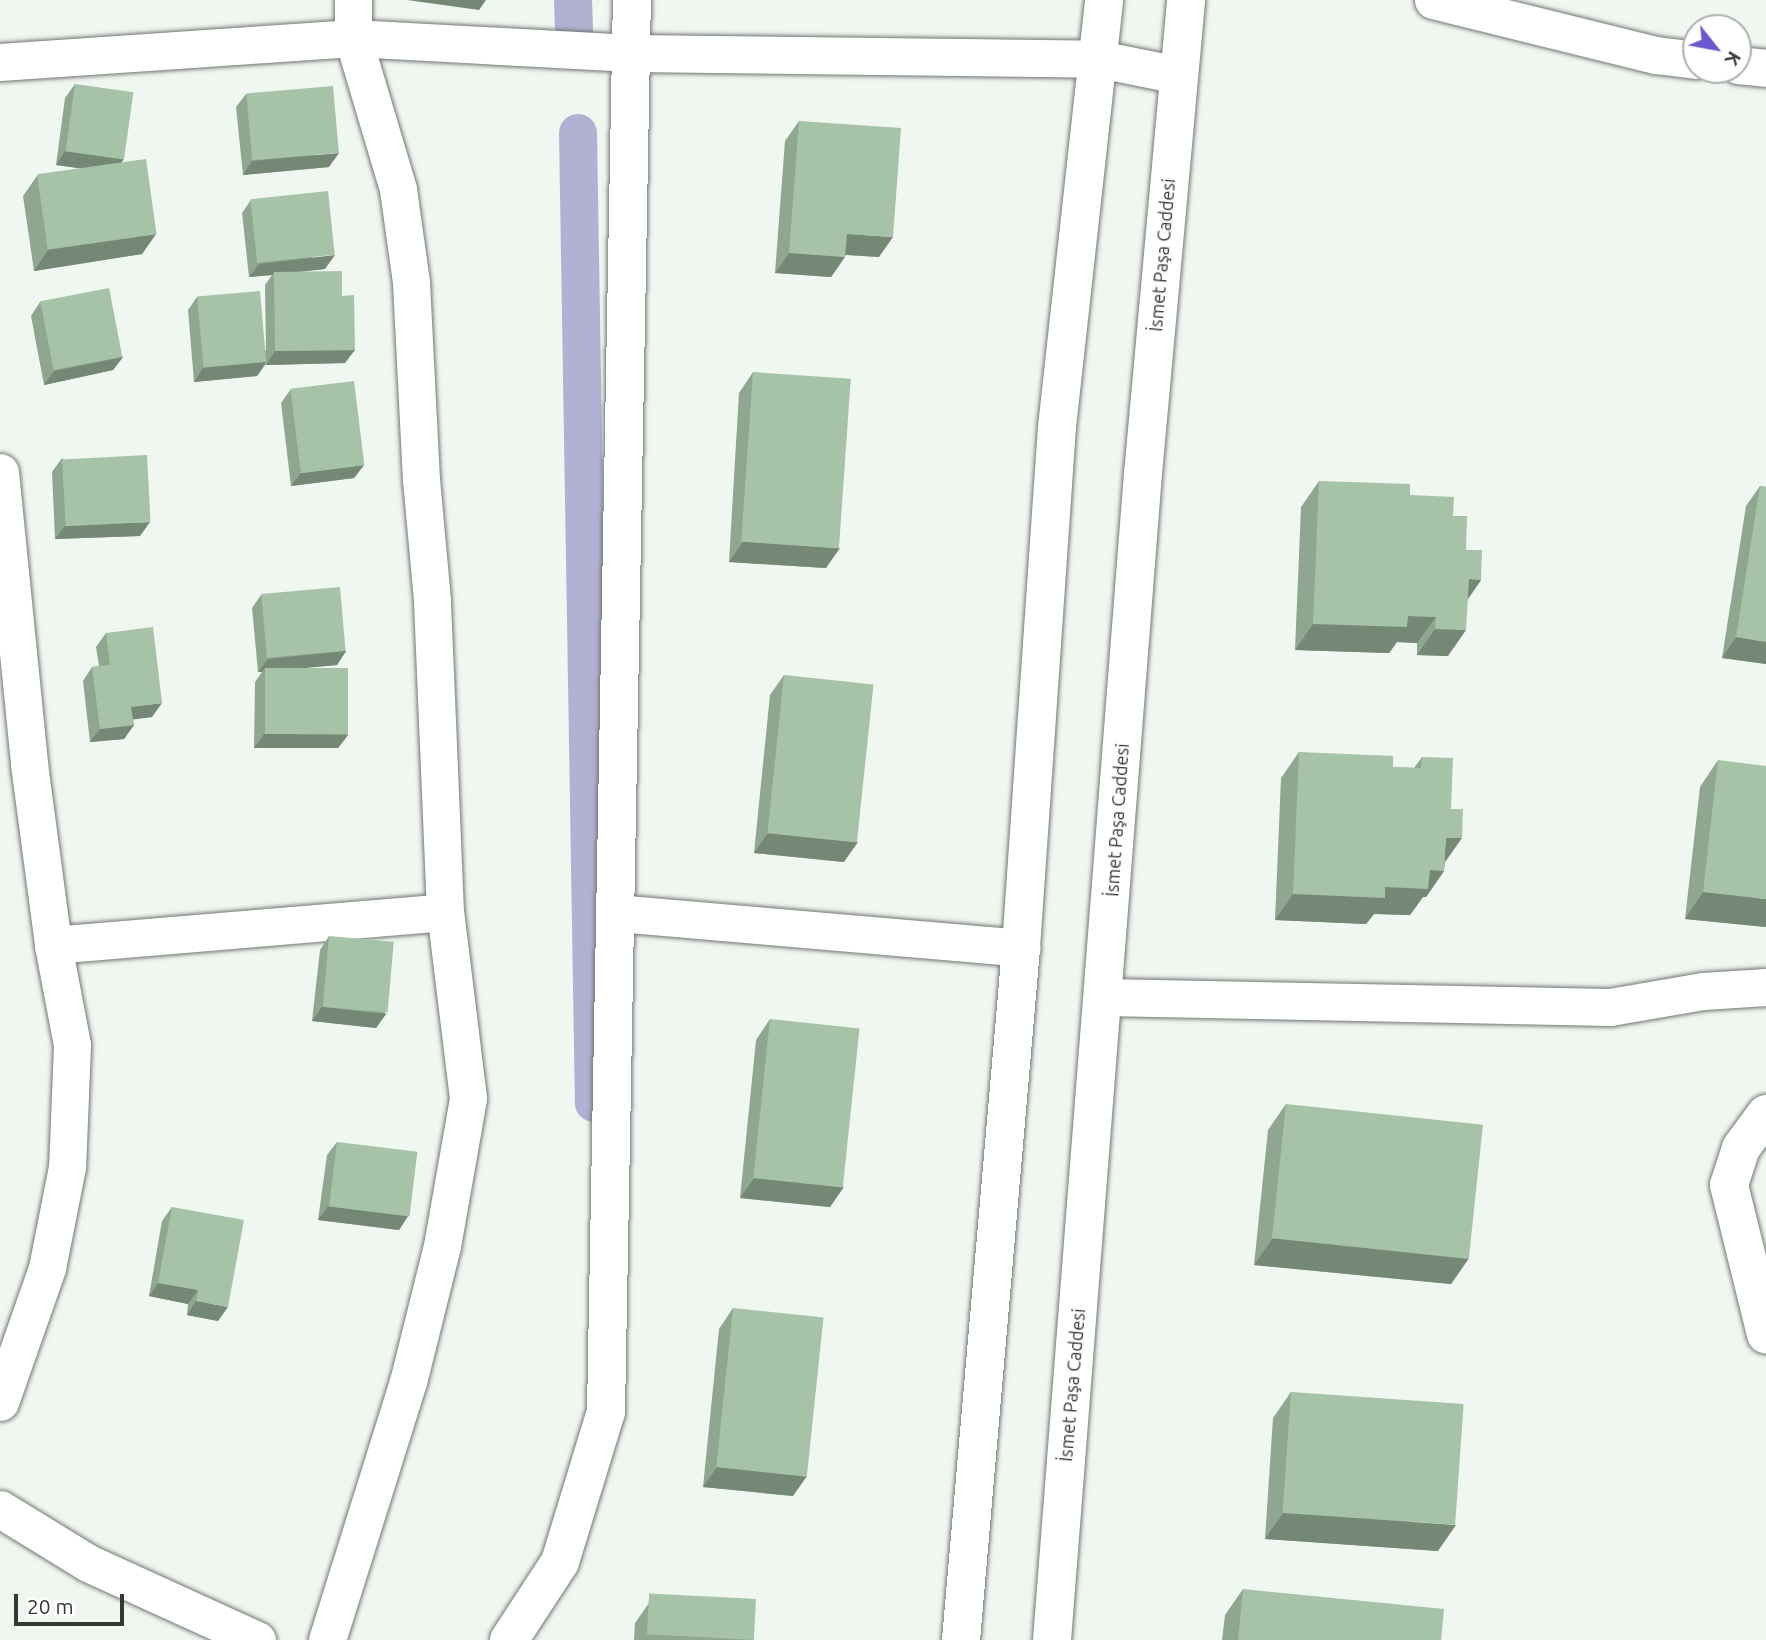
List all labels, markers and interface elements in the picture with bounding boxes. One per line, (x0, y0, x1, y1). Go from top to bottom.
north arrow (1682, 14, 1752, 84)
text: K (1721, 48, 1746, 70)
street label: İsmet Paşa Caddesi (1145, 178, 1179, 332)
street label: İsmet Paşa Caddesi (1101, 743, 1133, 897)
street label: İsmet Paşa Caddesi (1055, 1308, 1089, 1462)
scale bar (18, 1580, 128, 1624)
text: 20 m (27, 1594, 74, 1618)

